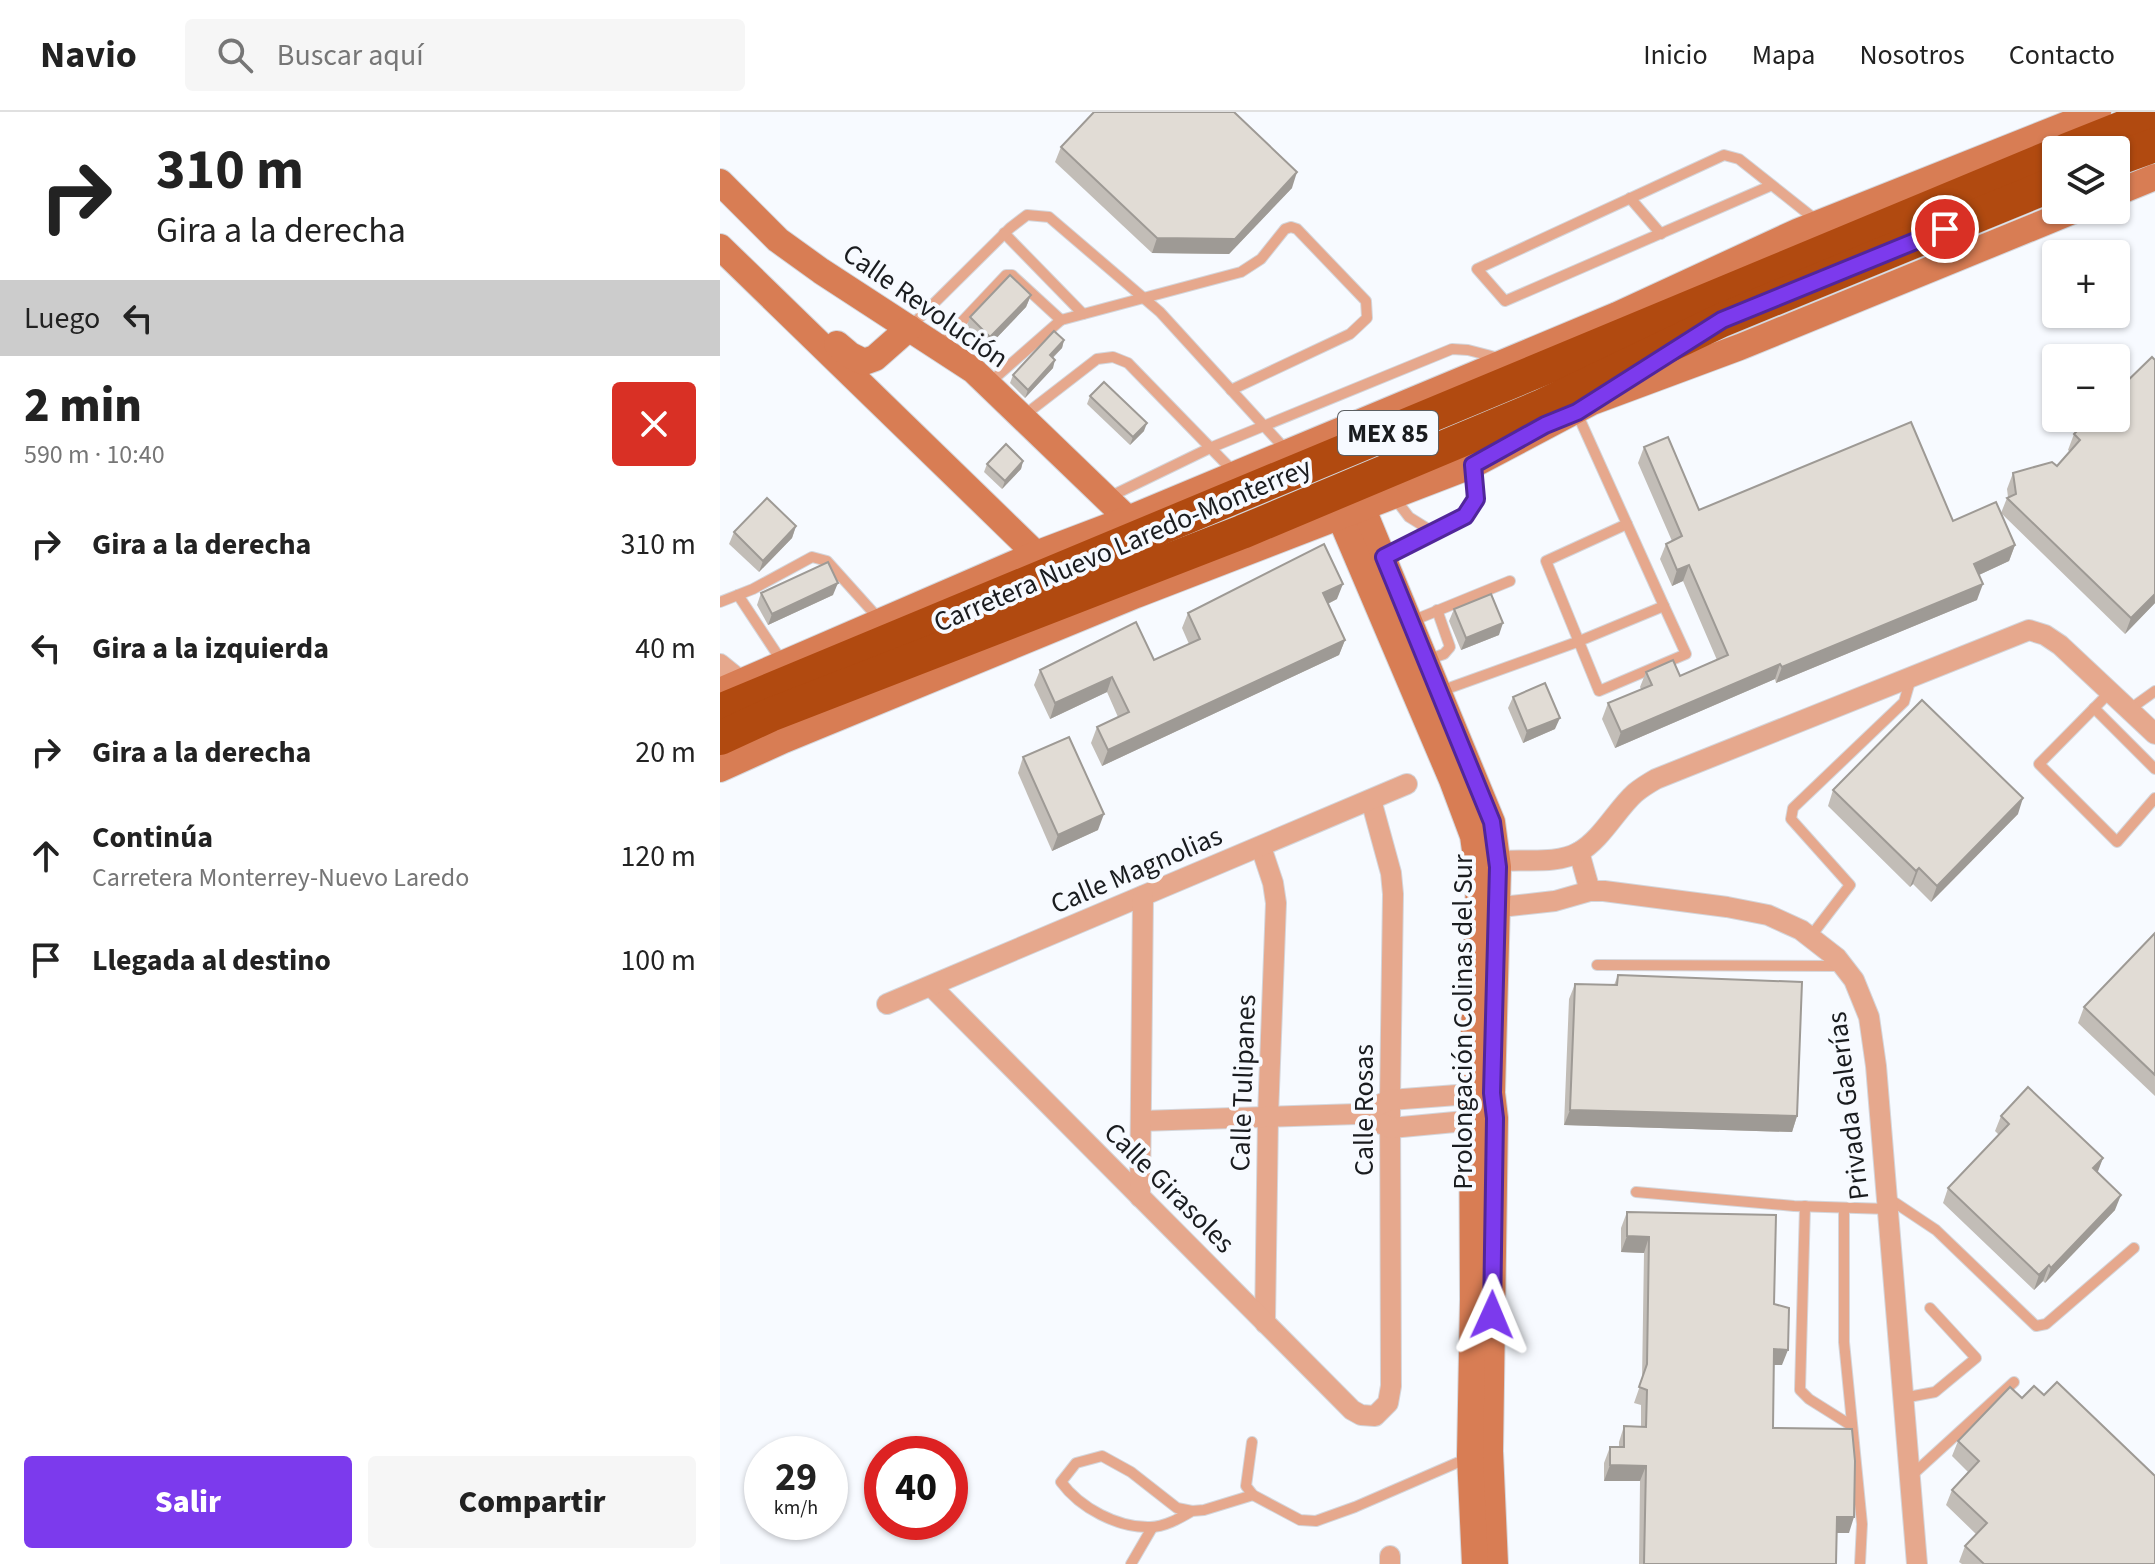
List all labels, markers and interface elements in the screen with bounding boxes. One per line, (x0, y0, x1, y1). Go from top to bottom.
search box (185, 19, 745, 91)
text: Navio (40, 28, 137, 82)
icon: search (213, 33, 257, 77)
text: Buscar aquí (277, 34, 424, 77)
text: Inicio (1643, 35, 1708, 75)
text: Mapa (1752, 35, 1815, 75)
text: Nosotros (1859, 35, 1965, 75)
text: Contacto (2009, 35, 2115, 75)
text: 310 m (156, 131, 304, 210)
map controls (2042, 136, 2130, 432)
button: layers (2042, 136, 2130, 224)
icon: right (24, 144, 128, 248)
pin (1911, 195, 1979, 263)
text: Gira a la derecha (156, 205, 406, 256)
icon: arrive (1923, 207, 1967, 251)
street label: Calle Revolución (834, 234, 1016, 378)
button: + (2042, 240, 2130, 328)
icon: left (116, 296, 160, 340)
text: Luego (24, 297, 100, 340)
button: − (2042, 344, 2130, 432)
text: 2 min (24, 372, 142, 440)
button: close (612, 382, 696, 466)
road number: MEX 85 (1338, 411, 1438, 455)
text: 590 m · 10:40 (24, 436, 165, 473)
street label: Carretera Nuevo Laredo-Monterrey (928, 447, 1317, 643)
icon: right (24, 522, 68, 566)
text: Gira a la derecha (92, 523, 311, 566)
text: 310 m (620, 523, 696, 566)
icon: left (24, 626, 68, 670)
text: Gira a la izquierda (92, 627, 329, 670)
text: 40 m (635, 627, 696, 670)
icon: right (24, 730, 68, 774)
text: Gira a la derecha (92, 731, 311, 774)
text: 20 m (635, 731, 696, 774)
text: Continúa (92, 816, 213, 859)
street label: Calle Magnolias (1044, 816, 1228, 924)
icon: ahead (24, 834, 68, 878)
text: 120 m (620, 835, 696, 878)
street label: Prolongación Colinas del Sur (1443, 854, 1483, 1190)
text: Carretera Monterrey-Nuevo Laredo (92, 859, 469, 896)
icon: arrive (24, 938, 68, 982)
text: Llegada al destino (92, 939, 331, 982)
text: 100 m (620, 939, 696, 982)
street label: Calle Tulipanes (1220, 994, 1266, 1172)
street label: Privada Galerías (1817, 1010, 1879, 1202)
street label: Calle Rosas (1344, 1044, 1384, 1176)
street label: Calle Girasoles (1095, 1113, 1244, 1262)
position arrow (1450, 1273, 1534, 1357)
speed limit sign: 40 (864, 1436, 968, 1540)
text: 29 (775, 1449, 817, 1506)
button: Salir (24, 1456, 352, 1548)
button: Compartir (368, 1456, 696, 1548)
text: km/h (774, 1494, 818, 1522)

